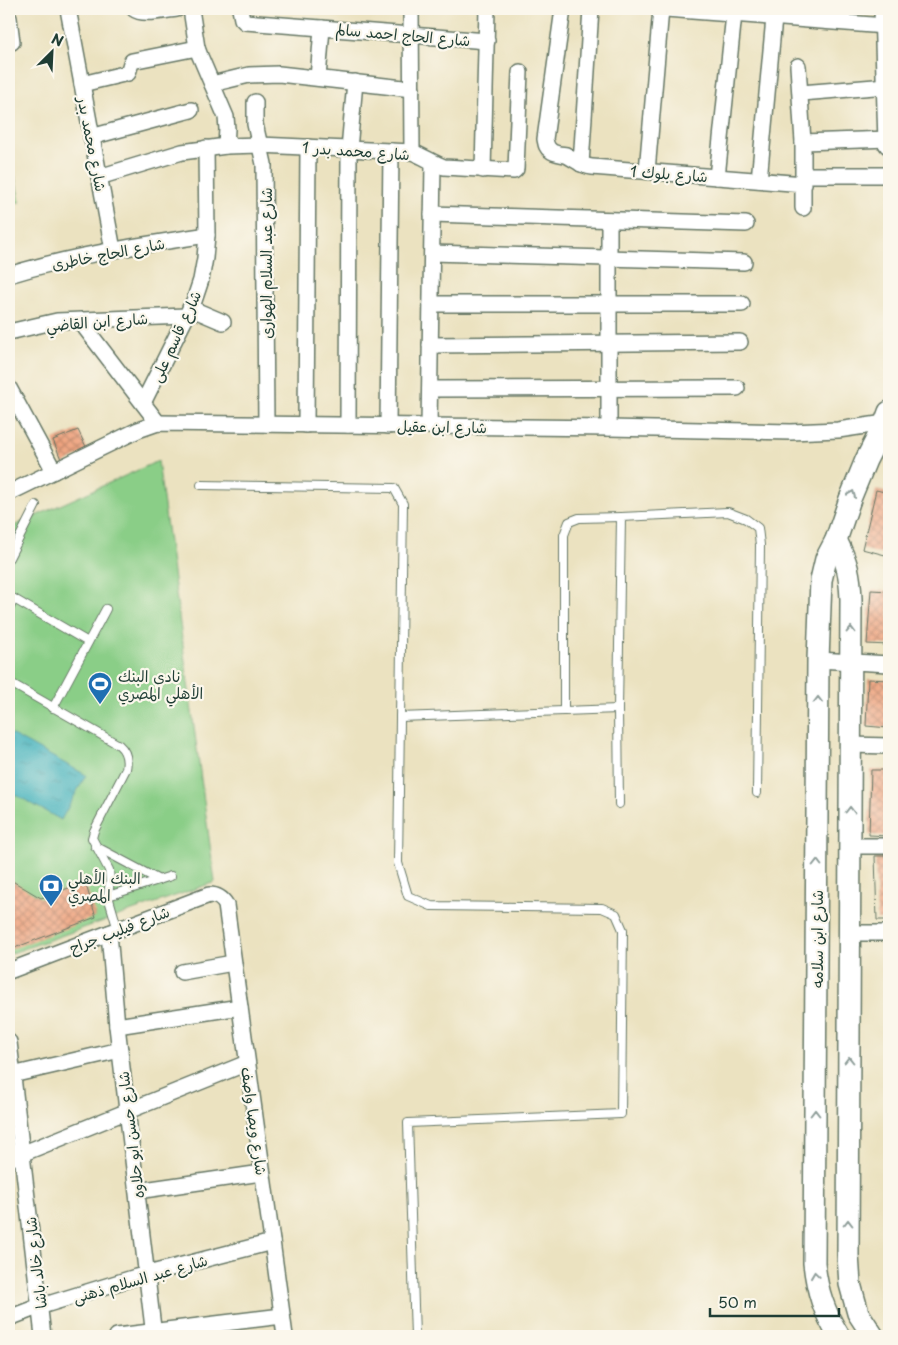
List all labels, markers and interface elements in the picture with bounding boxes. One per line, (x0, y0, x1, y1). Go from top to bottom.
street label: شارع الحاج احمد سالم (334, 17, 471, 52)
north arrow (28, 28, 78, 78)
text: N (48, 28, 67, 52)
street label: شارع محمد بدر (72, 94, 113, 193)
street label: شارع محمد بدر 1 (301, 135, 411, 165)
street label: شارع بلوك 1 (629, 159, 709, 187)
street label: شارع عبد السلام الهوارى (254, 187, 278, 339)
street label: شارع الحاج خاطرى (49, 231, 167, 275)
street label: شارع قاسم على (144, 286, 208, 387)
street label: شارع ابن القاضي (45, 306, 149, 339)
street label: شارع ابن عقيل (397, 414, 487, 438)
one-way arrow (846, 490, 856, 498)
one-way arrow (846, 626, 856, 634)
place label: نادي البنك الأهلي المصري (118, 664, 203, 707)
sports icon: نادي البنك الأهلي المصري (87, 671, 113, 705)
one-way arrow (813, 696, 823, 704)
one-way arrow (845, 806, 855, 814)
one-way arrow (812, 858, 822, 866)
place label: البنك الأهلي المصري (68, 866, 141, 907)
bank icon: البنك الأهلي المصري (38, 873, 64, 907)
street label: شارع ابن سلامه (805, 890, 828, 988)
street label: شارع فيليب جراح (65, 899, 173, 959)
one-way arrow (844, 1056, 854, 1064)
street label: شارع ويصا واصف (236, 1065, 274, 1177)
street label: شارع حسن ابو حلاوه (111, 1070, 149, 1200)
one-way arrow (810, 1108, 820, 1116)
street label: شارع خالد باشا (18, 1216, 52, 1310)
one-way arrow (843, 1219, 853, 1226)
street label: شارع عبد السلام ذهنى (70, 1248, 210, 1309)
one-way arrow (811, 1271, 821, 1279)
scale bar (710, 1285, 839, 1317)
text: 50 m (718, 1290, 757, 1313)

